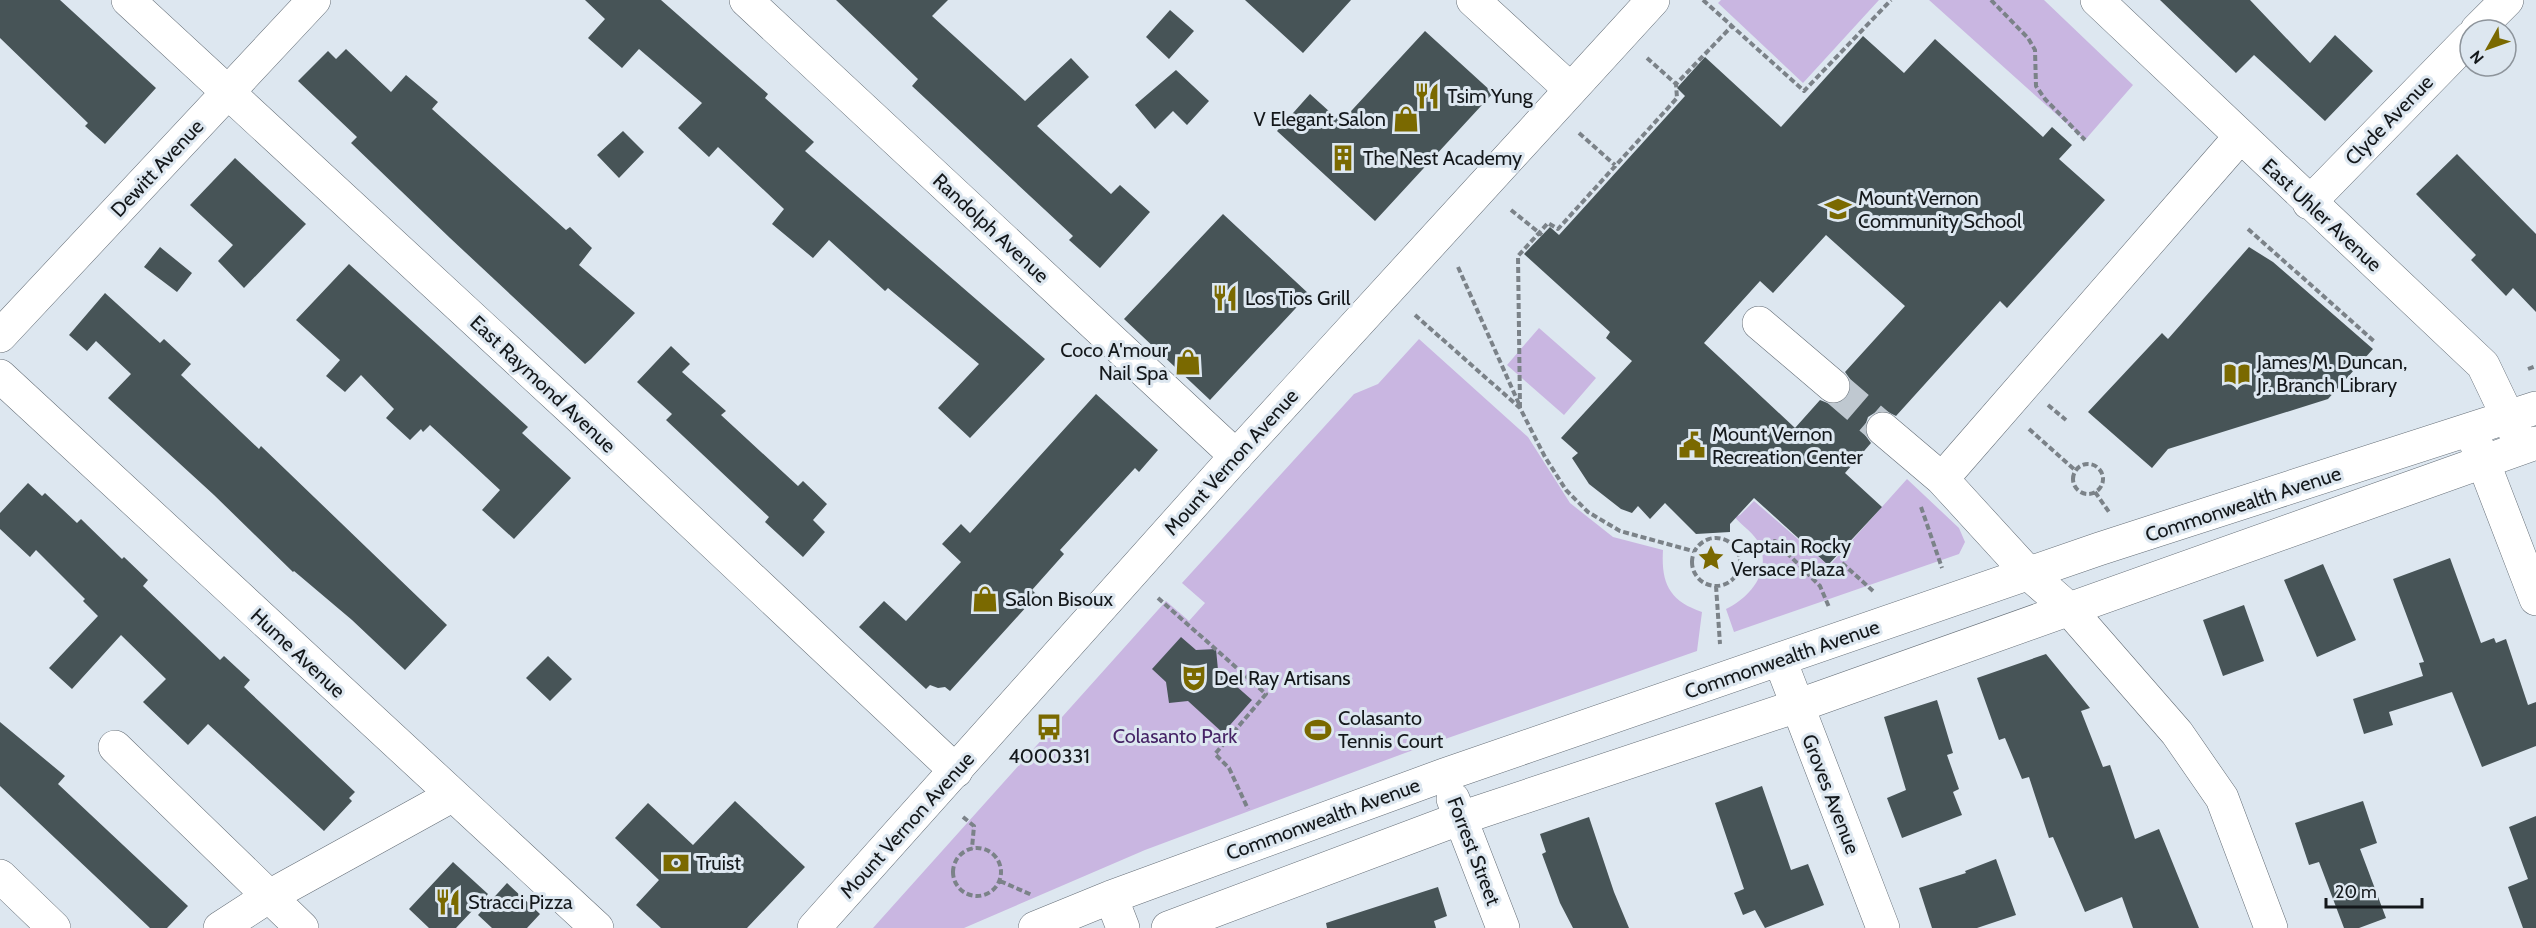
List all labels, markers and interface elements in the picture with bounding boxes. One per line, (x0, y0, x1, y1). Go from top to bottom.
north arrow (2458, 18, 2518, 78)
text: N (2466, 47, 2488, 68)
street label: Clyde Avenue (2340, 70, 2438, 170)
restaurant icon: Tsim Yung (1412, 81, 1442, 111)
place label: Tsim Yung (1447, 84, 1534, 108)
shop icon: V Elegant Salon (1391, 104, 1421, 134)
place label: V Elegant Salon (1253, 107, 1386, 131)
street label: Dewitt Avenue (106, 114, 208, 222)
building icon: The Nest Academy (1328, 143, 1358, 173)
place label: The Nest Academy (1363, 146, 1522, 170)
street label: East Uhler Avenue (2257, 154, 2387, 276)
street label: Randolph Avenue (928, 168, 1054, 288)
place label: Mount Vernon Community School (1858, 186, 2022, 233)
school or university icon: Mount Vernon Community School (1823, 194, 1853, 224)
restaurant icon: Los Tios Grill (1210, 283, 1240, 313)
place label: Los Tios Grill (1245, 286, 1351, 310)
street label: East Raymond Avenue (465, 310, 621, 458)
place label: Coco A'mour Nail Spa (1060, 338, 1169, 385)
shop icon: Coco A'mour Nail Spa (1173, 347, 1203, 377)
place label: James M. Duncan, Jr. Branch Library (2256, 350, 2407, 397)
library icon: James M. Duncan, Jr. Branch Library (2222, 359, 2252, 389)
street label: Mount Vernon Avenue (1159, 384, 1303, 540)
place label: Mount Vernon Recreation Center (1712, 422, 1864, 469)
public building icon: Mount Vernon Recreation Center (1677, 430, 1707, 460)
street label: Commonwealth Avenue (2142, 461, 2344, 547)
place label: Captain Rocky Versace Plaza (1731, 534, 1851, 581)
place icon: Captain Rocky Versace Plaza (1696, 543, 1726, 573)
shop icon: Salon Bisoux (970, 584, 1000, 614)
place label: Salon Bisoux (1005, 587, 1113, 611)
street label: Hume Avenue (246, 603, 350, 703)
street label: Commonwealth Avenue (1681, 614, 1883, 704)
theatre icon: Del Ray Artisans (1179, 663, 1209, 693)
place label: Del Ray Artisans (1214, 666, 1351, 690)
place label: Colasanto Tennis Court (1338, 706, 1444, 753)
bus stop icon: 4000331 (1034, 712, 1064, 742)
sports icon: Colasanto Tennis Court (1303, 715, 1333, 745)
park label: Colasanto Park (1113, 724, 1237, 748)
street label: Groves Avenue (1797, 731, 1865, 857)
place label: 4000331 (1008, 744, 1090, 768)
street label: Mount Vernon Avenue (835, 747, 979, 903)
street label: Commonwealth Avenue (1223, 773, 1423, 865)
street label: Forrest Street (1442, 793, 1506, 909)
bank icon: Truist (661, 848, 691, 878)
place label: Truist (696, 851, 741, 875)
scale bar (2326, 871, 2422, 909)
text: 20 m (2335, 881, 2377, 903)
restaurant icon: Stracci Pizza (433, 887, 463, 917)
place label: Stracci Pizza (468, 890, 573, 914)

